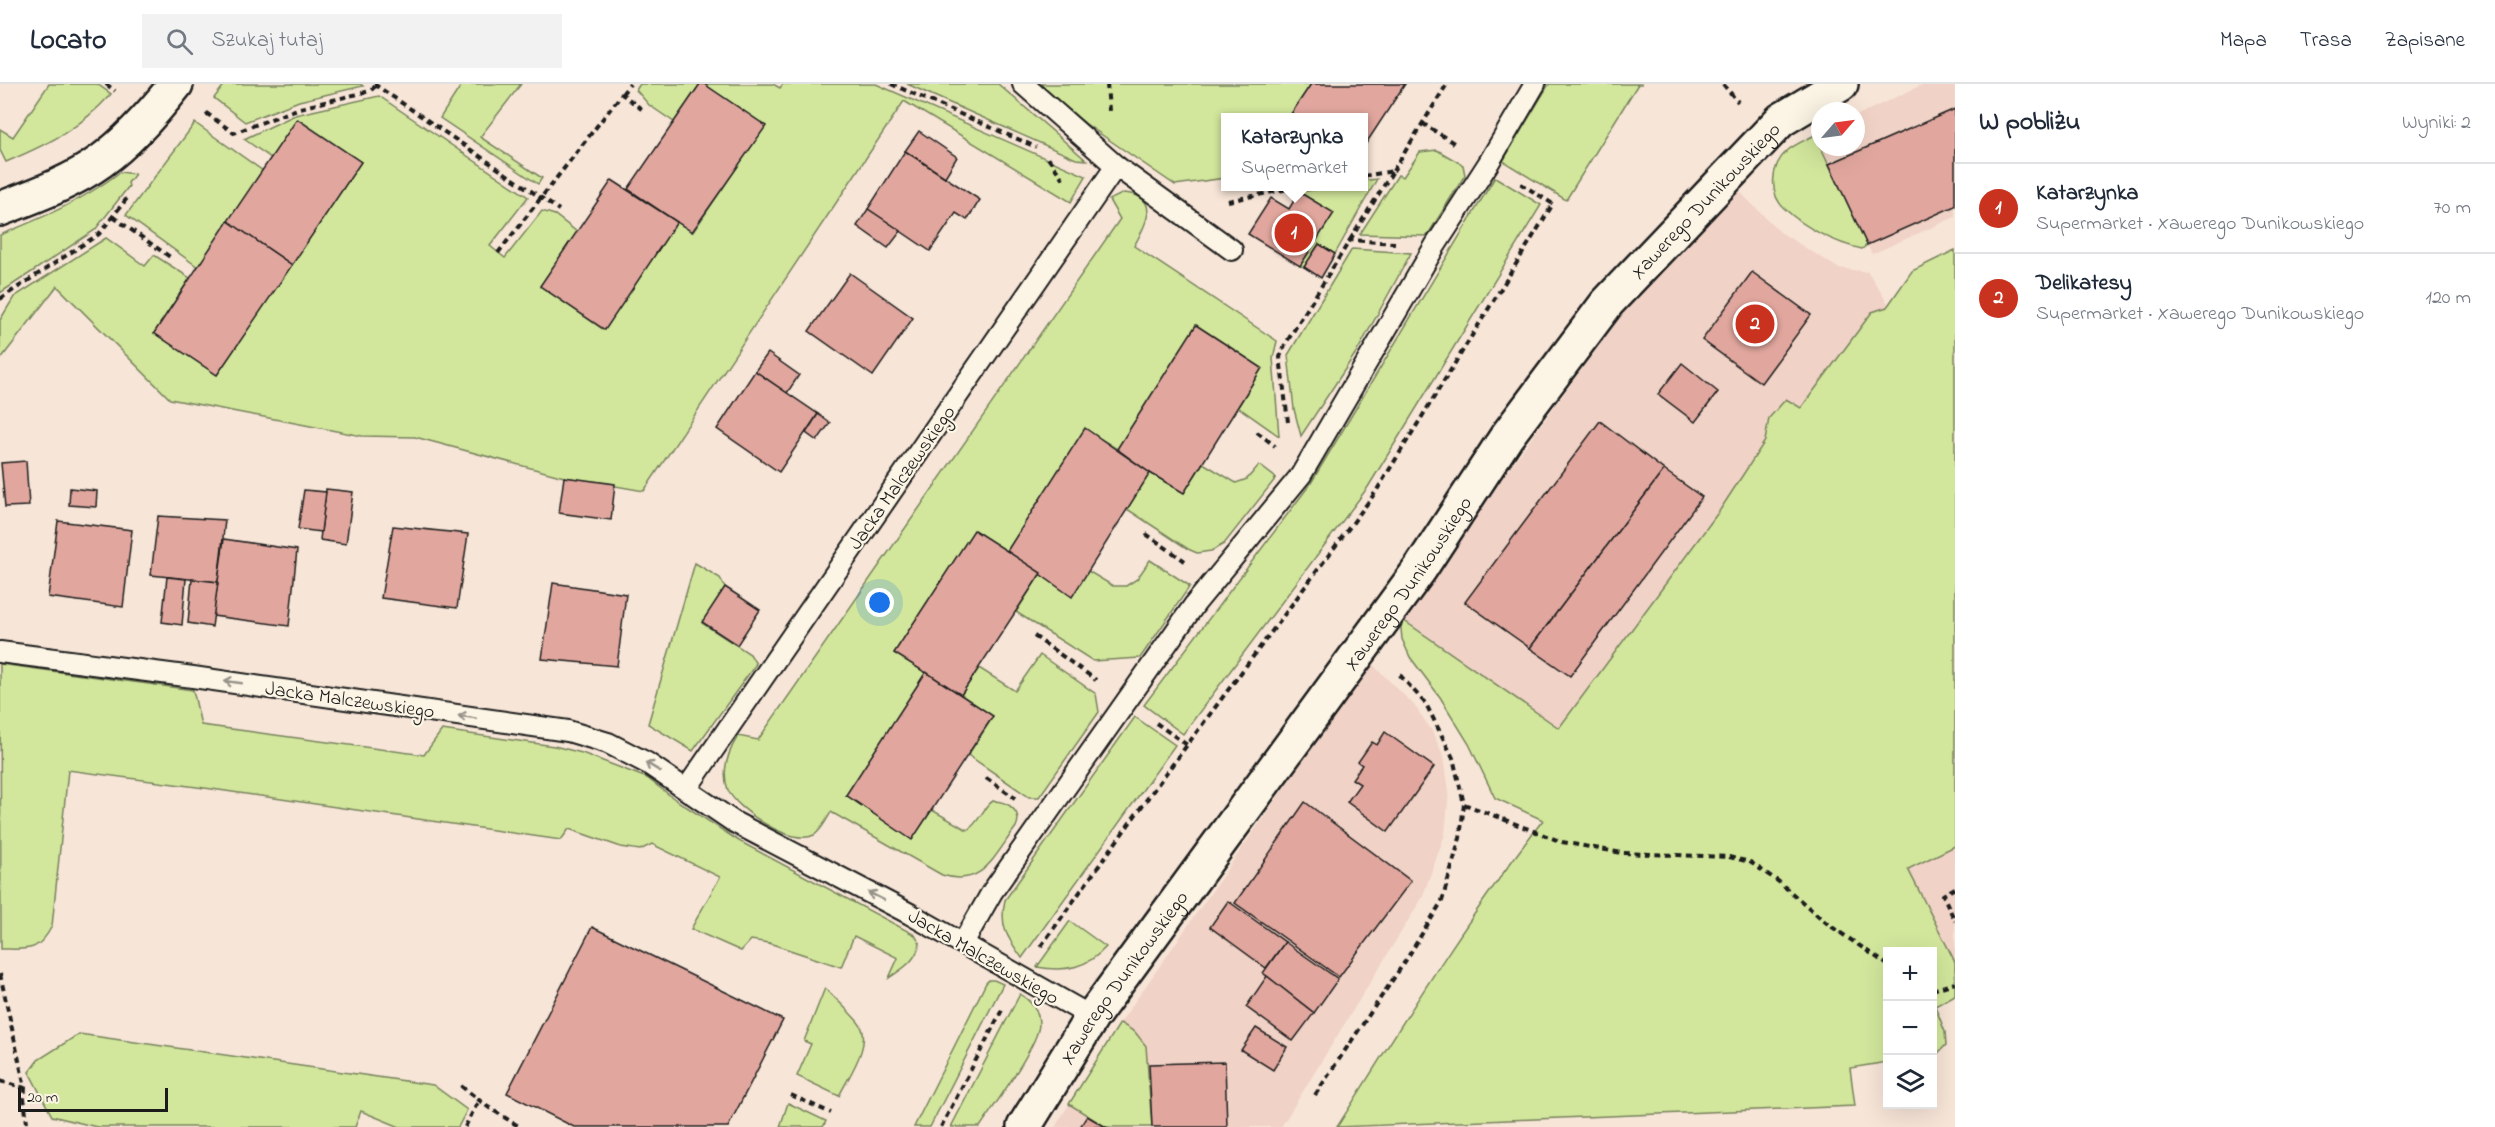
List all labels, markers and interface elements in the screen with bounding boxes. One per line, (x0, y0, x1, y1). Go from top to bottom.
search box (142, 14, 562, 68)
text: Locato (30, 21, 106, 62)
icon: search (163, 25, 196, 58)
text: Szukaj tutaj (211, 25, 322, 57)
text: Mapa (2220, 26, 2267, 56)
text: Trasa (2300, 26, 2352, 56)
text: Zapisane (2385, 26, 2465, 56)
north arrow (1811, 102, 1865, 156)
text: W pobliżu (1979, 104, 2080, 142)
text: Wyniki: 2 (2402, 109, 2471, 138)
popup (1221, 113, 1368, 191)
street label: Xawerego Dunikowskiego (1625, 117, 1788, 287)
text: Katarzynka (1241, 122, 1343, 154)
text: Supermarket (1241, 154, 1348, 183)
text: Katarzynka (2036, 178, 2138, 210)
text: 1 (1995, 194, 2002, 223)
text: 70 m (2434, 194, 2471, 223)
pin: 1 (1274, 210, 1314, 256)
text: Supermarket · Xawerego Dunikowskiego (2036, 210, 2364, 239)
text: Delikatesy (2036, 268, 2132, 300)
text: 2 (1994, 284, 2003, 313)
text: 120 m (2426, 284, 2471, 313)
text: Supermarket · Xawerego Dunikowskiego (2036, 300, 2364, 329)
pin: 2 (1736, 302, 1774, 346)
street label: Jacka Malczewskiego (842, 400, 965, 557)
street label: Xawerego Dunikowskiego (1338, 491, 1481, 677)
your location (865, 588, 894, 617)
street label: Jacka Malczewskiego (263, 675, 436, 729)
one-way arrow (223, 677, 243, 688)
one-way arrow (458, 711, 477, 722)
one-way arrow (645, 761, 662, 773)
street label: Xawerego Dunikowskiego (1054, 886, 1197, 1071)
one-way arrow (868, 890, 885, 902)
street label: Jacka Malczewskiego (901, 903, 1064, 1014)
map controls (1883, 947, 1937, 1109)
button: + (1883, 947, 1937, 1001)
button: − (1883, 1001, 1937, 1055)
button: layers (1883, 1055, 1937, 1109)
scale bar (18, 1085, 168, 1112)
text: 20 m (27, 1086, 58, 1110)

